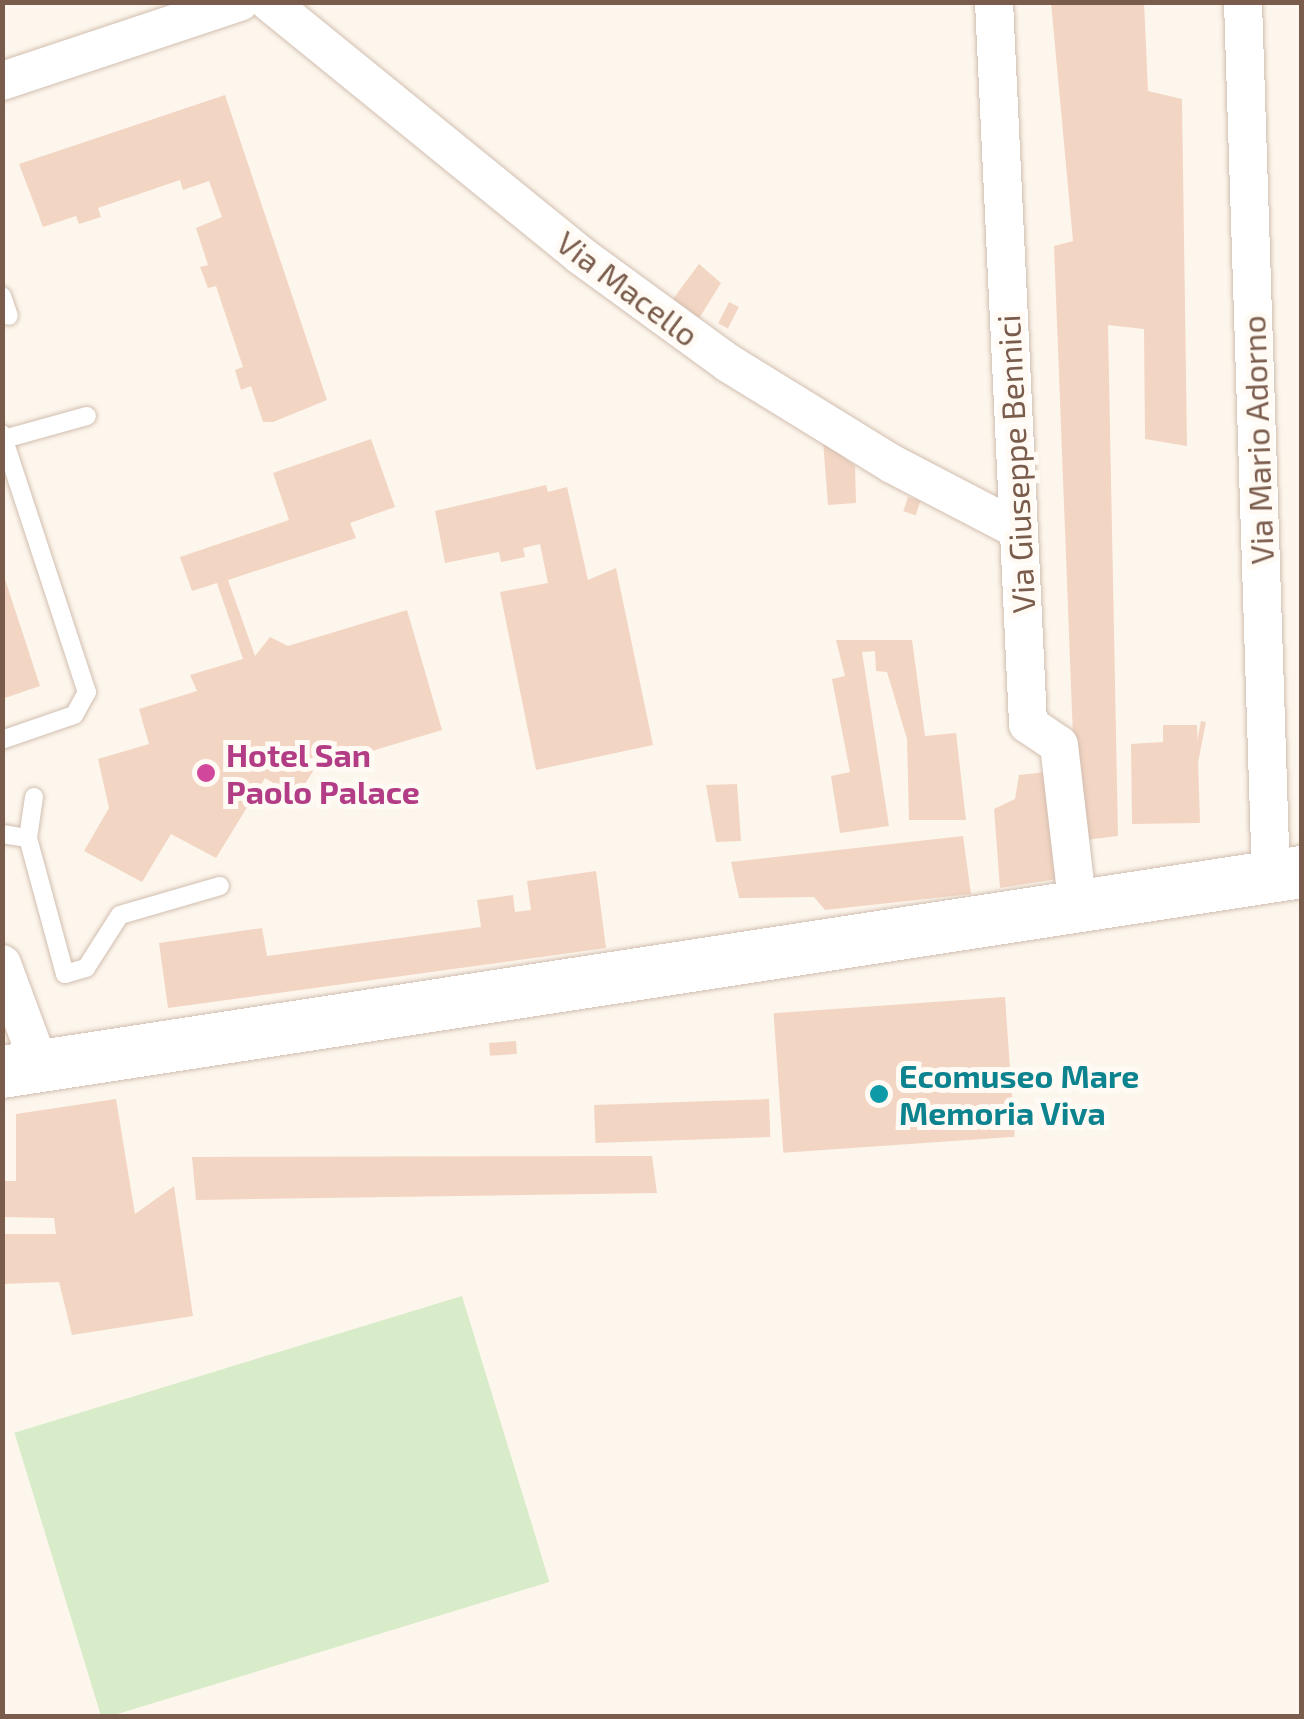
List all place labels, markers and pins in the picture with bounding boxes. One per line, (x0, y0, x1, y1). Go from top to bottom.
place label: Hotel San Paolo Palace (226, 736, 420, 811)
marker: Hotel San Paolo Palace (195, 762, 217, 784)
place label: Ecomuseo Mare Memoria Viva (899, 1057, 1139, 1132)
marker: Ecomuseo Mare Memoria Viva (868, 1083, 890, 1105)

